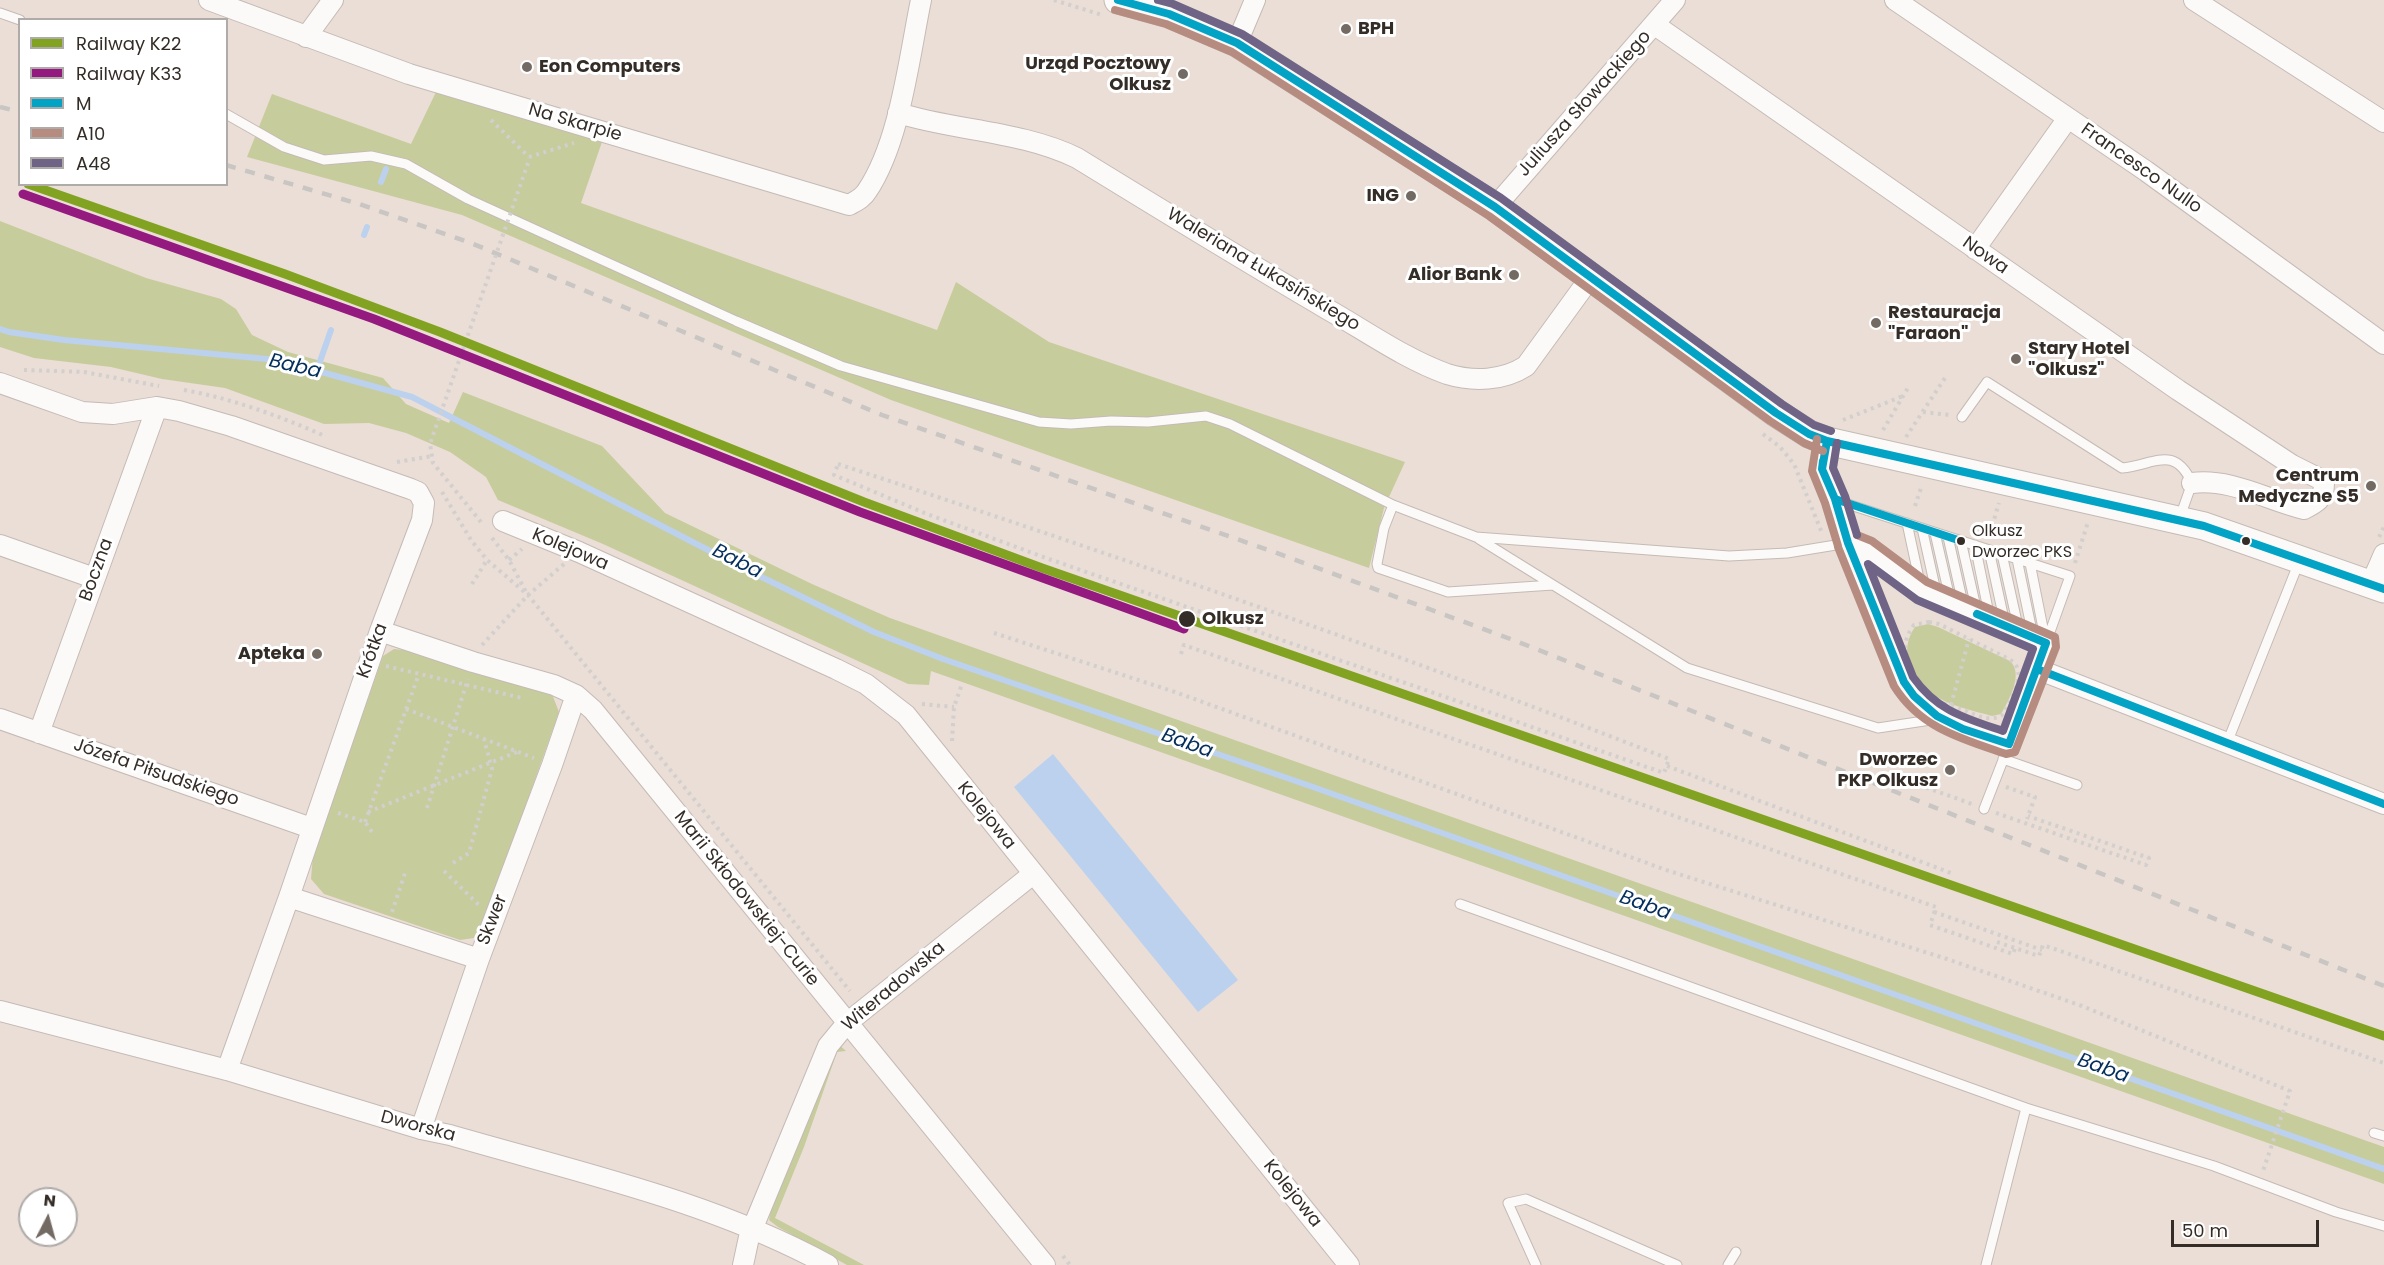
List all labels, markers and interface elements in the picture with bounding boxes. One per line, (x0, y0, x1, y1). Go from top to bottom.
legend (18, 18, 228, 186)
place label: BPH (1358, 18, 1394, 40)
marker: BPH (1339, 22, 1353, 36)
street label: Juliusza Słowackiego (1514, 27, 1656, 181)
text: Railway K22 (76, 31, 181, 56)
place label: Urząd Pocztowy Olkusz (1025, 53, 1171, 96)
place label: Eon Computers (539, 56, 681, 78)
marker: Eon Computers (520, 60, 534, 74)
text: Railway K33 (76, 61, 182, 86)
marker: Urząd Pocztowy Olkusz (1176, 67, 1190, 81)
text: M (76, 91, 92, 116)
street label: Na Skarpie (526, 99, 624, 147)
street label: Francesco Nullo (2076, 119, 2206, 219)
text: A10 (76, 121, 105, 146)
text: A48 (76, 151, 111, 176)
place label: ING (1366, 185, 1399, 207)
marker: ING (1404, 189, 1418, 203)
street label: Waleriana Łukasińskiego (1163, 204, 1363, 336)
street label: Nowa (1958, 232, 2012, 280)
place label: Alior Bank (1408, 264, 1502, 286)
marker: Alior Bank (1507, 268, 1521, 282)
place label: Restauracja "Faraon" (1888, 302, 2001, 344)
marker: Restauracja "Faraon" (1869, 316, 1883, 330)
place label: Stary Hotel "Olkusz" (2028, 338, 2130, 380)
water label: Baba (267, 349, 323, 385)
marker: Stary Hotel "Olkusz" (2009, 352, 2023, 366)
place label: Centrum Medyczne S5 (2238, 465, 2359, 508)
marker: Centrum Medyczne S5 (2364, 479, 2378, 493)
place label: Olkusz Dworzec PKS (1972, 522, 2072, 560)
street label: Kolejowa (529, 524, 611, 576)
marker: Olkusz Dworzec PKS (1955, 535, 1967, 547)
unlabelled marker (2240, 535, 2252, 547)
street label: Boczna (76, 536, 118, 604)
water label: Baba (708, 539, 766, 585)
place label: Olkusz (1202, 608, 1264, 630)
marker: Olkusz (1177, 609, 1197, 629)
street label: Krótka (353, 621, 393, 681)
place label: Apteka (238, 643, 305, 665)
marker: Apteka (310, 647, 324, 661)
water label: Baba (1158, 724, 1216, 764)
street label: Józefa Piłsudskiego (70, 735, 242, 811)
place label: Dworzec PKP Olkusz (1837, 749, 1938, 792)
marker: Dworzec PKP Olkusz (1943, 763, 1957, 777)
street label: Kolejowa (952, 778, 1020, 854)
street label: Marii Skłodowskiej-Curie (669, 807, 823, 991)
water label: Baba (1616, 886, 1674, 926)
street label: Skwer (474, 892, 512, 948)
street label: Witeradowska (838, 938, 950, 1036)
water label: Baba (2074, 1049, 2132, 1089)
street label: Dworska (378, 1107, 458, 1147)
street label: Kolejowa (1258, 1156, 1326, 1232)
north arrow (18, 1187, 78, 1247)
text: N (43, 1189, 57, 1213)
scale bar (2174, 1208, 2322, 1246)
text: 50 m (2182, 1218, 2228, 1243)

